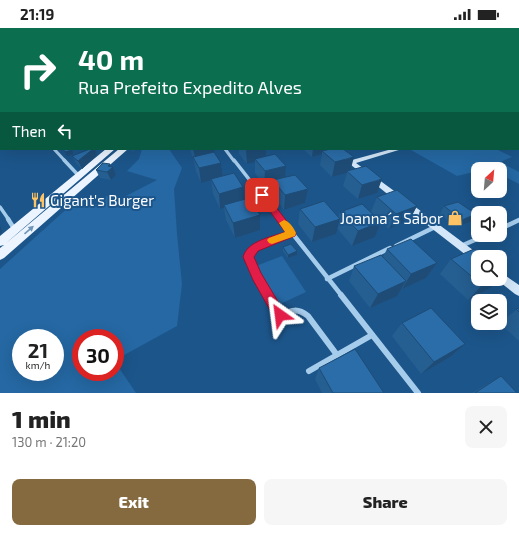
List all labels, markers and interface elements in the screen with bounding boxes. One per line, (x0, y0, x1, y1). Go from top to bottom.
text: 21:19 (20, 5, 54, 23)
text: 40 m (78, 42, 144, 76)
icon: right (12, 44, 64, 96)
text: Rua Prefeito Expedito Alves (78, 76, 302, 98)
icon: left (54, 120, 76, 142)
text: Then (12, 122, 46, 140)
north arrow (471, 162, 507, 198)
map controls (471, 162, 507, 330)
pin (245, 178, 279, 212)
icon: arrive (251, 184, 273, 206)
restaurant icon: Gigant's Burger (29, 191, 47, 209)
place label: Gigant's Burger (50, 191, 154, 209)
button: sound (471, 206, 507, 242)
place label: Joanna´s Sabor (340, 209, 443, 227)
shop icon: Joanna´s Sabor (446, 209, 464, 227)
one-way arrow (24, 225, 35, 234)
button: search (471, 250, 507, 286)
position arrow (259, 294, 301, 336)
button: layers (471, 294, 507, 330)
speed limit sign: 30 (72, 329, 124, 381)
text: 21 (28, 338, 48, 362)
text: km/h (26, 359, 50, 371)
text: 1 min (12, 404, 71, 433)
button: close (465, 406, 507, 448)
text: 130 m · 21:20 (12, 434, 86, 450)
button: Exit (12, 479, 256, 525)
button: Share (264, 479, 507, 525)

